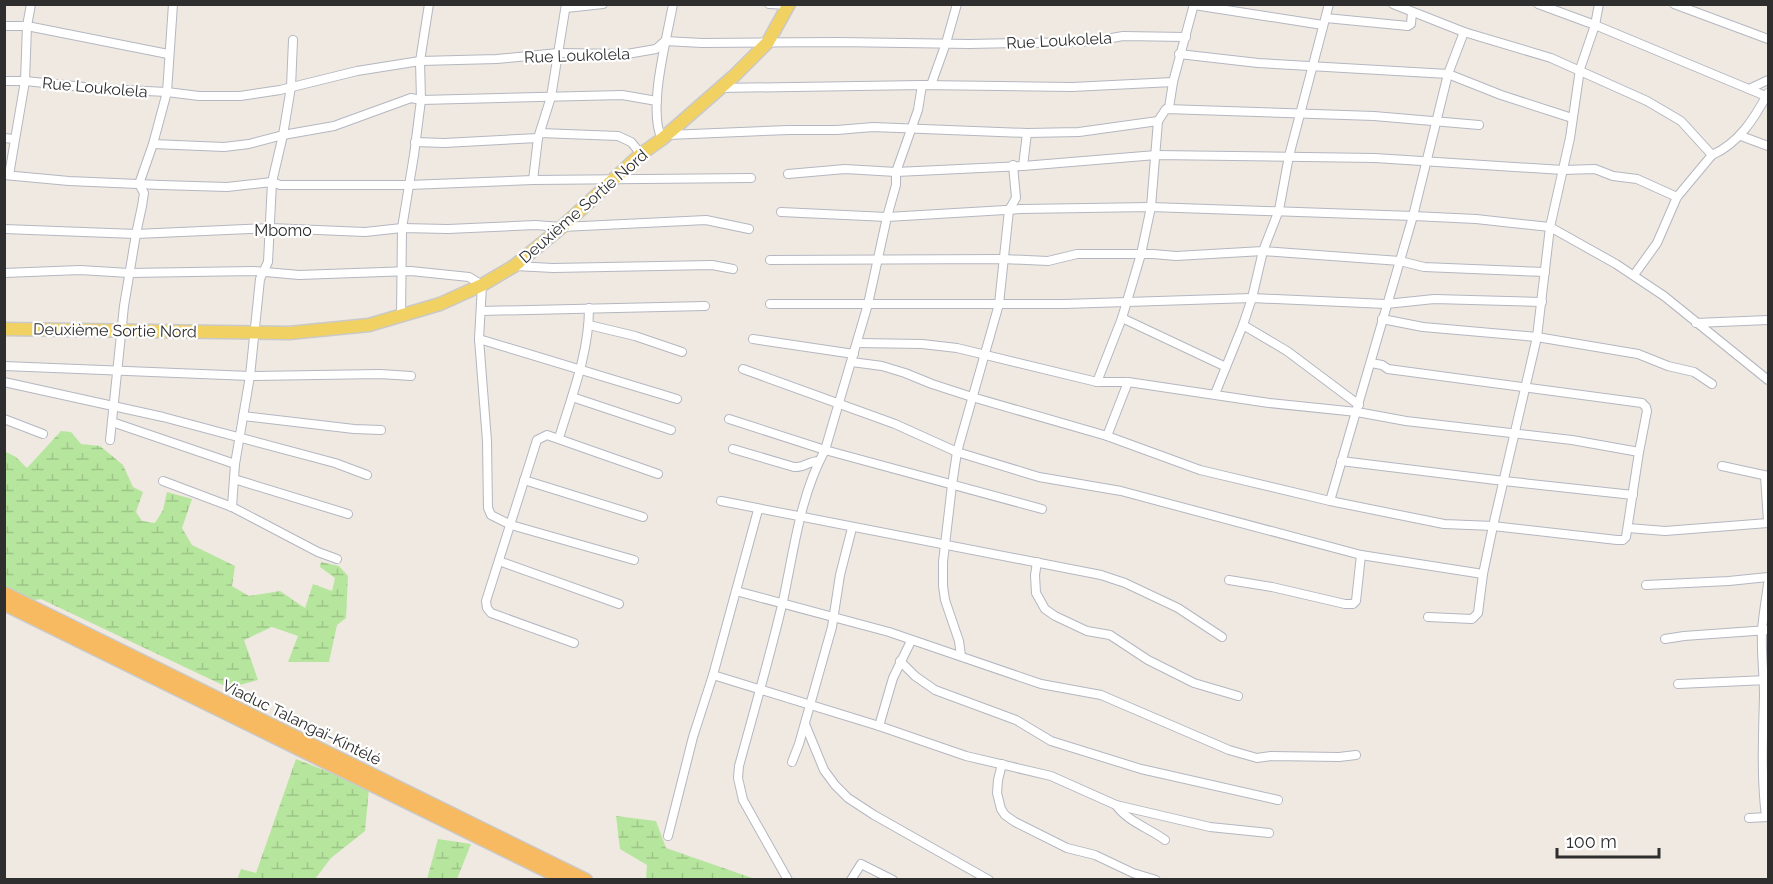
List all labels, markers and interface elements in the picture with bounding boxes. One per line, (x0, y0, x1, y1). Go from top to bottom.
street label: Rue Loukolela (1006, 28, 1112, 53)
street label: Rue Loukolela (524, 44, 630, 67)
street label: Rue Loukolela (41, 73, 149, 102)
street label: Deuxième Sortie Nord (515, 145, 651, 267)
street label: Mbomo (254, 221, 312, 240)
street label: Deuxième Sortie Nord (33, 320, 197, 341)
street label: Viaduc Talangaï-Kintélé (219, 676, 384, 769)
scale bar (1557, 821, 1659, 859)
text: 100 m (1566, 831, 1617, 852)

